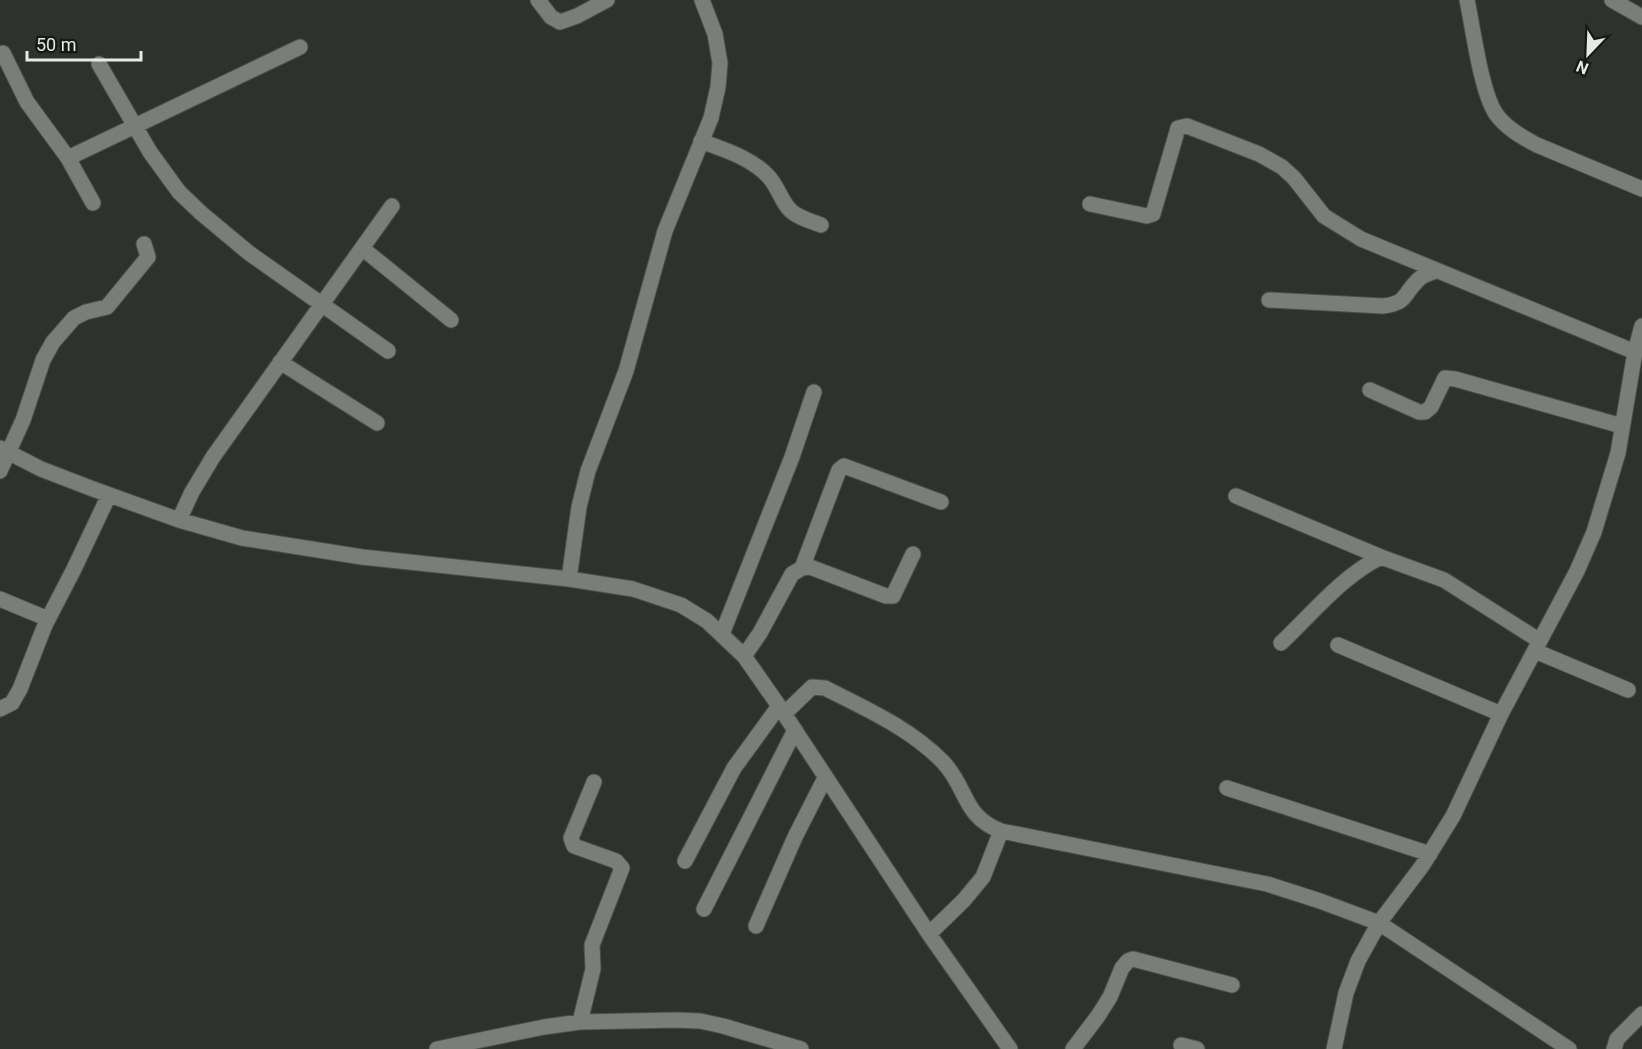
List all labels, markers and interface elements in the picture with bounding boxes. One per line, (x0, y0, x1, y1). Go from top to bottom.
scale bar (27, 24, 141, 62)
north arrow (1558, 24, 1618, 84)
text: 50 m (36, 34, 76, 55)
text: N (1573, 56, 1591, 78)

